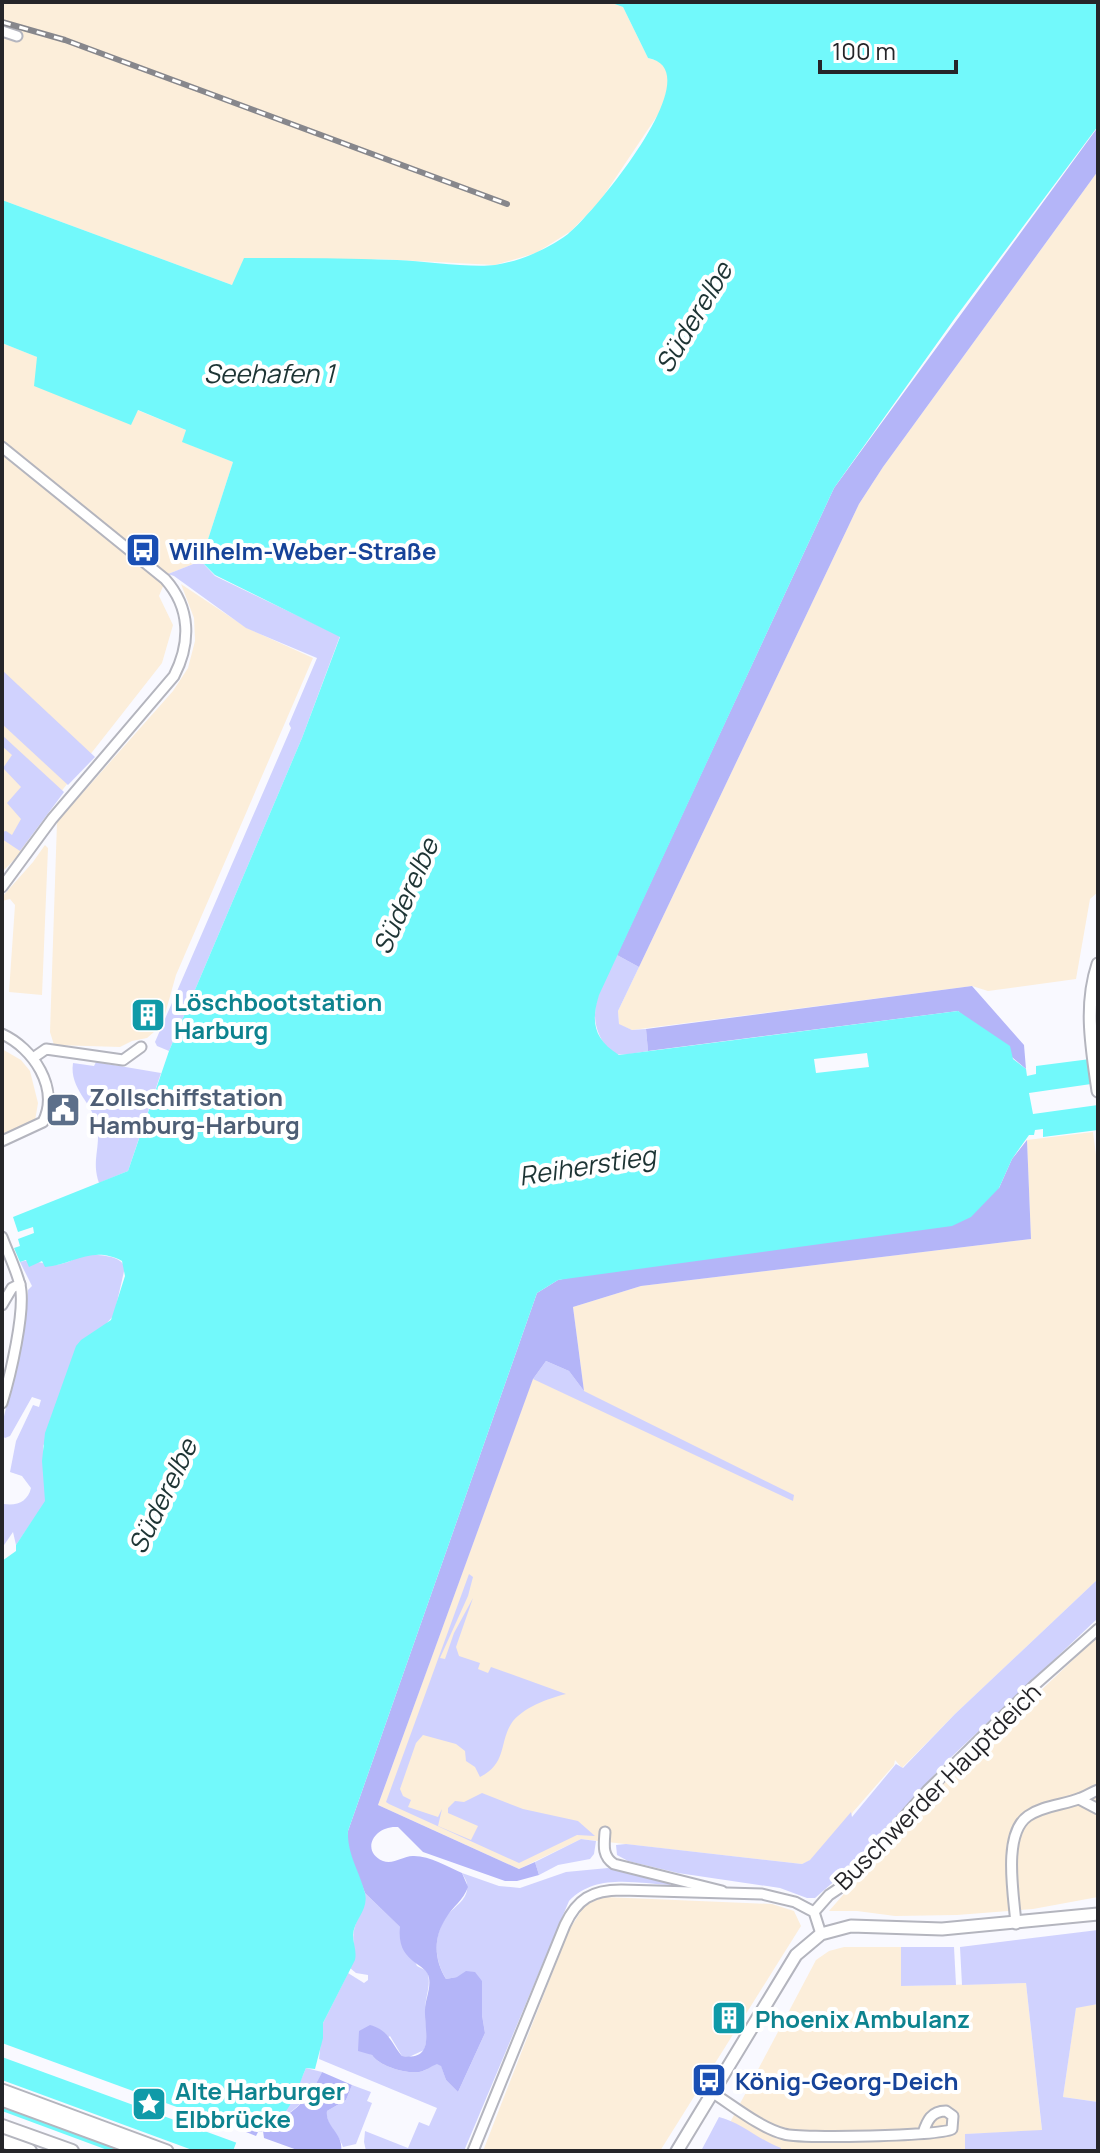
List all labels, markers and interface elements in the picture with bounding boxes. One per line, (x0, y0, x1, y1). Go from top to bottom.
scale bar (820, 24, 956, 74)
text: 100 m (832, 34, 896, 67)
water label: Süderelbe (646, 253, 741, 379)
water label: Seehafen 1 (204, 355, 336, 391)
bus stop icon: Wilhelm-Weber-Straße (124, 531, 162, 569)
place label: Wilhelm-Weber-Straße (169, 534, 436, 567)
water label: Süderelbe (364, 831, 447, 960)
place label: Löschbootstation Harburg (174, 985, 382, 1046)
building icon: Löschbootstation Harburg (129, 996, 167, 1034)
place label: Zollschiffstation Hamburg-Harburg (89, 1080, 300, 1141)
public building icon: Zollschiffstation Hamburg-Harburg (44, 1091, 82, 1129)
water label: Reiherstieg (516, 1136, 660, 1194)
water label: Süderelbe (119, 1431, 206, 1559)
street label: Buschwerder Hauptdeich (826, 1675, 1048, 1897)
building icon: Phoenix Ambulanz (710, 1999, 748, 2037)
place label: Phoenix Ambulanz (755, 2002, 970, 2035)
bus stop icon: König-Georg-Deich (690, 2061, 728, 2099)
place label: König-Georg-Deich (735, 2064, 959, 2097)
place label: Alte Harburger Elbbrücke (175, 2074, 345, 2135)
place icon: Alte Harburger Elbbrücke (130, 2085, 168, 2123)

